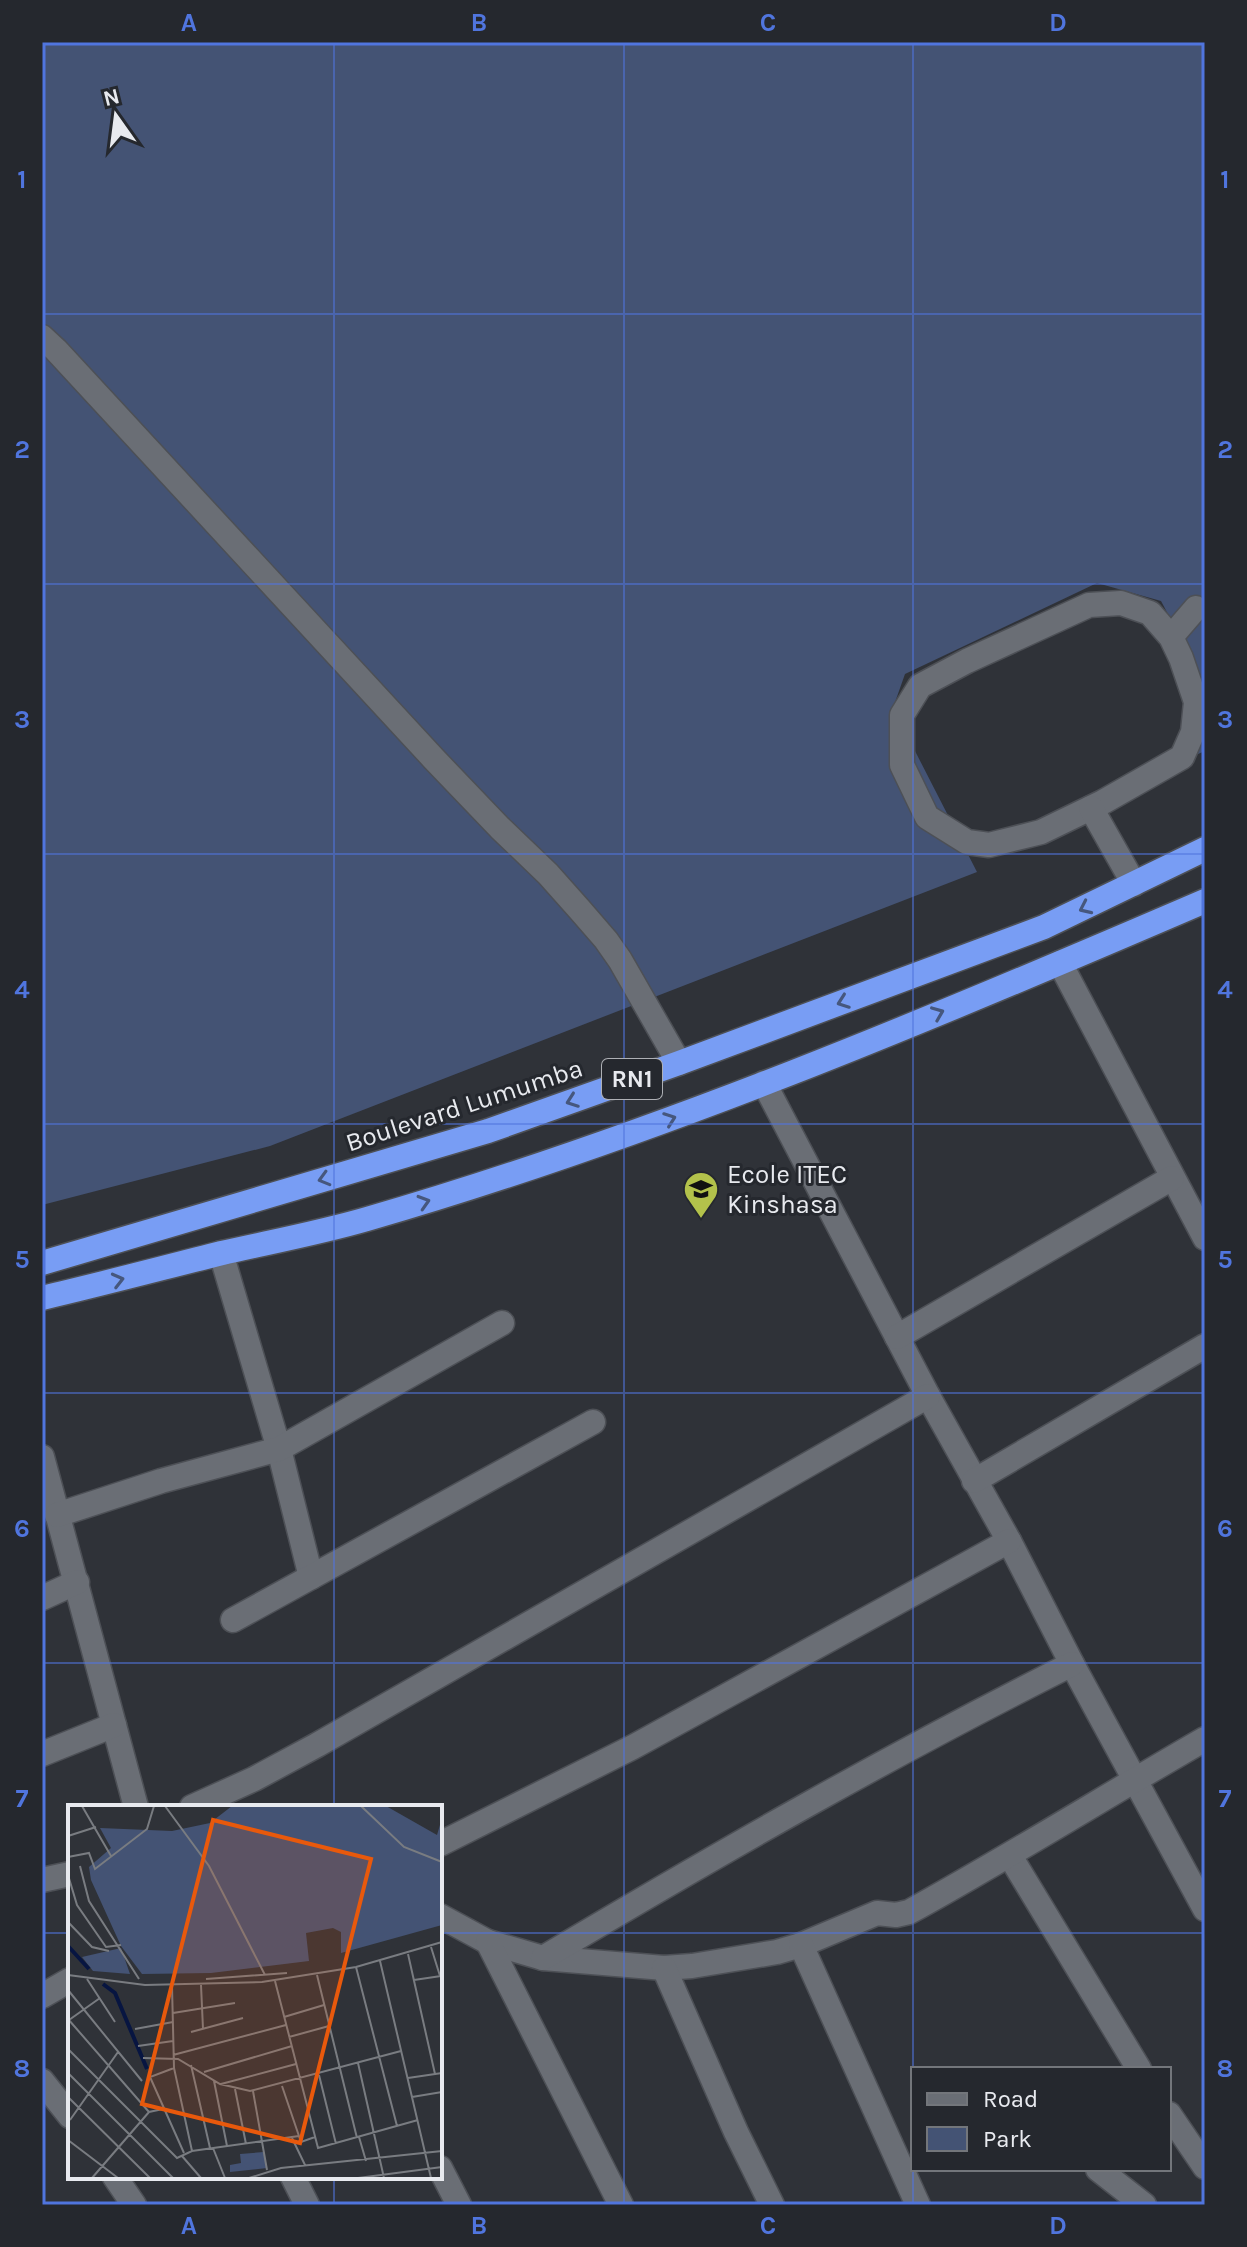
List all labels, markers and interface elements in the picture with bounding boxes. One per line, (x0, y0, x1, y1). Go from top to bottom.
text: A (181, 7, 197, 38)
text: B (471, 7, 487, 38)
text: C (760, 7, 776, 38)
text: D (1049, 7, 1067, 38)
north arrow (76, 76, 156, 156)
text: N (101, 83, 122, 112)
text: 1 (17, 164, 27, 195)
text: 1 (1220, 164, 1230, 195)
text: 2 (14, 434, 30, 465)
text: 2 (1217, 434, 1233, 465)
text: 3 (14, 704, 30, 735)
text: 3 (1217, 704, 1233, 735)
one-way arrow (1078, 898, 1093, 914)
text: 4 (14, 974, 30, 1005)
text: 4 (1217, 974, 1233, 1005)
one-way arrow (836, 992, 850, 1009)
one-way arrow (930, 1007, 944, 1023)
street label: Boulevard Lumumba (342, 1053, 586, 1158)
road number: RN1 (602, 1059, 662, 1099)
one-way arrow (566, 1091, 580, 1107)
one-way arrow (662, 1112, 676, 1128)
place label: Ecole ITEC Kinshasa (727, 1159, 847, 1220)
one-way arrow (318, 1170, 331, 1186)
school or university icon: Ecole ITEC Kinshasa (682, 1170, 720, 1220)
one-way arrow (416, 1195, 430, 1211)
text: 5 (14, 1244, 30, 1275)
text: 5 (1217, 1244, 1233, 1275)
one-way arrow (110, 1272, 124, 1289)
text: 6 (14, 1513, 30, 1544)
text: 6 (1217, 1513, 1233, 1544)
text: 7 (16, 1783, 29, 1814)
text: 7 (1219, 1783, 1232, 1814)
inset map (68, 1805, 442, 2179)
text: 8 (14, 2053, 30, 2084)
text: 8 (1217, 2053, 1233, 2084)
legend (911, 2067, 1171, 2171)
text: Road (983, 2085, 1038, 2113)
text: Park (983, 2125, 1032, 2153)
text: A (181, 2210, 197, 2241)
text: B (471, 2210, 487, 2241)
text: C (760, 2210, 776, 2241)
text: D (1049, 2210, 1067, 2241)

